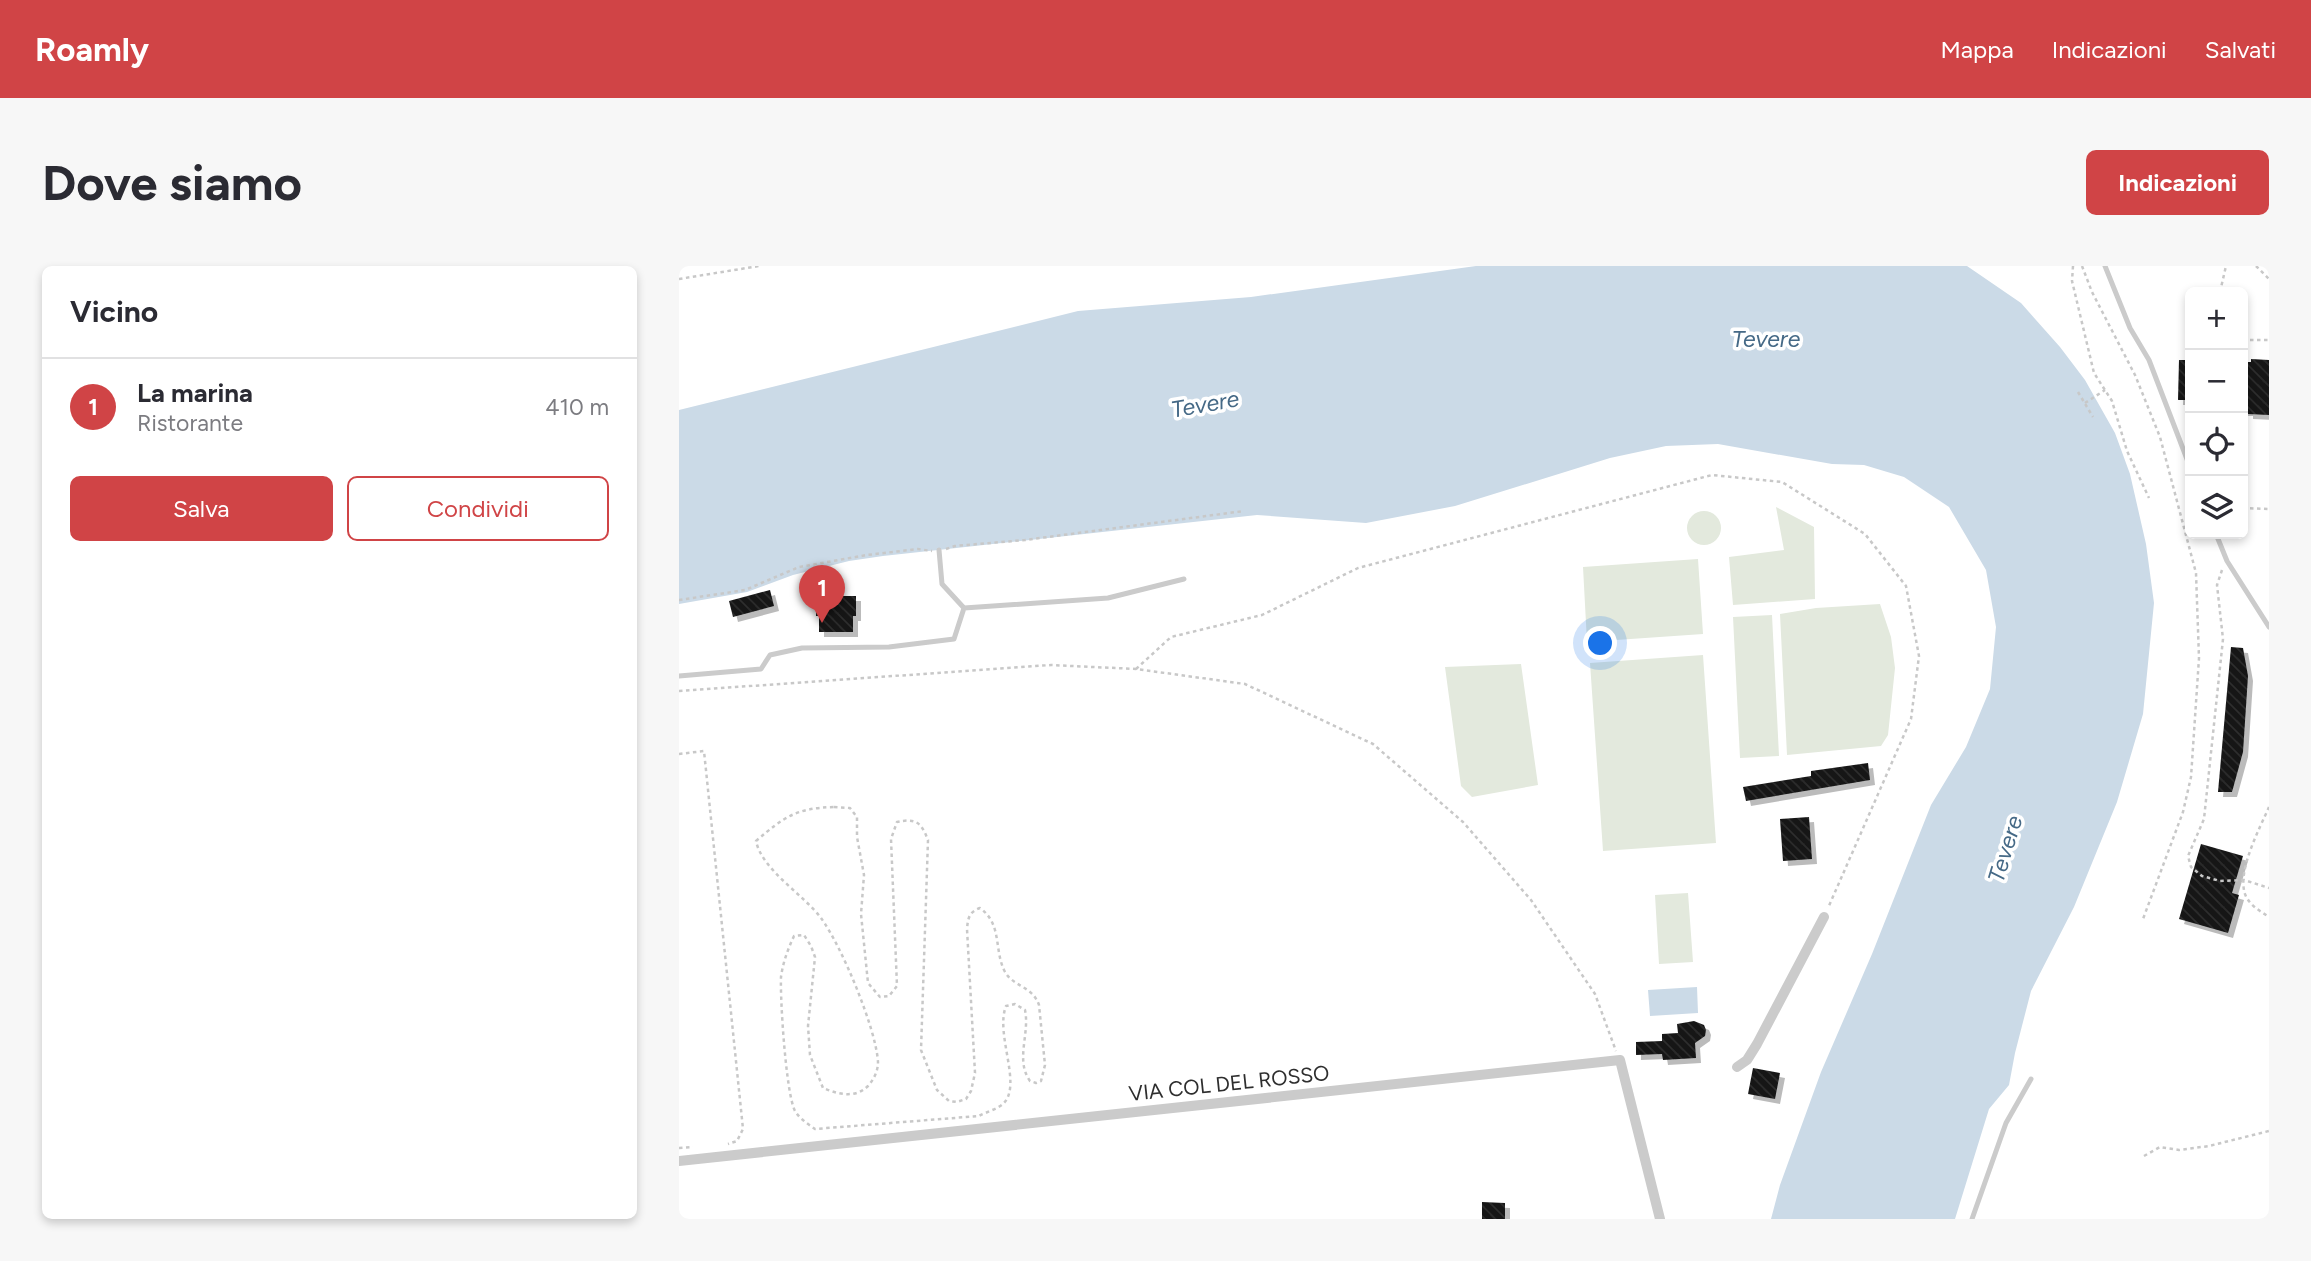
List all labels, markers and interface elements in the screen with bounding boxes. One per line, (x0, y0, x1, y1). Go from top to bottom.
text: Roamly (35, 30, 149, 69)
text: Mappa (1941, 35, 2014, 64)
text: Indicazioni (2052, 35, 2167, 64)
text: Salvati (2205, 35, 2276, 64)
button: Indicazioni (2086, 150, 2269, 215)
text: Dove siamo (42, 153, 302, 212)
map controls (2185, 287, 2248, 539)
button: + (2185, 287, 2248, 350)
text: Vicino (70, 293, 158, 330)
water label: Tevere (1732, 325, 1801, 353)
button: − (2185, 350, 2248, 413)
text: La marina (137, 377, 253, 409)
water label: Tevere (1169, 384, 1242, 424)
text: 1 (88, 393, 98, 421)
text: 410 m (545, 393, 609, 421)
text: Ristorante (137, 409, 243, 437)
button: locate (2185, 413, 2248, 476)
button: Salva (70, 476, 333, 541)
button: Condividi (347, 476, 609, 541)
button: layers (2185, 476, 2248, 539)
pin: 1 (799, 565, 845, 623)
your location (1583, 626, 1617, 660)
water label: Tevere (1982, 812, 2029, 886)
street label: VIA COL DEL ROSSO (1127, 1060, 1331, 1106)

